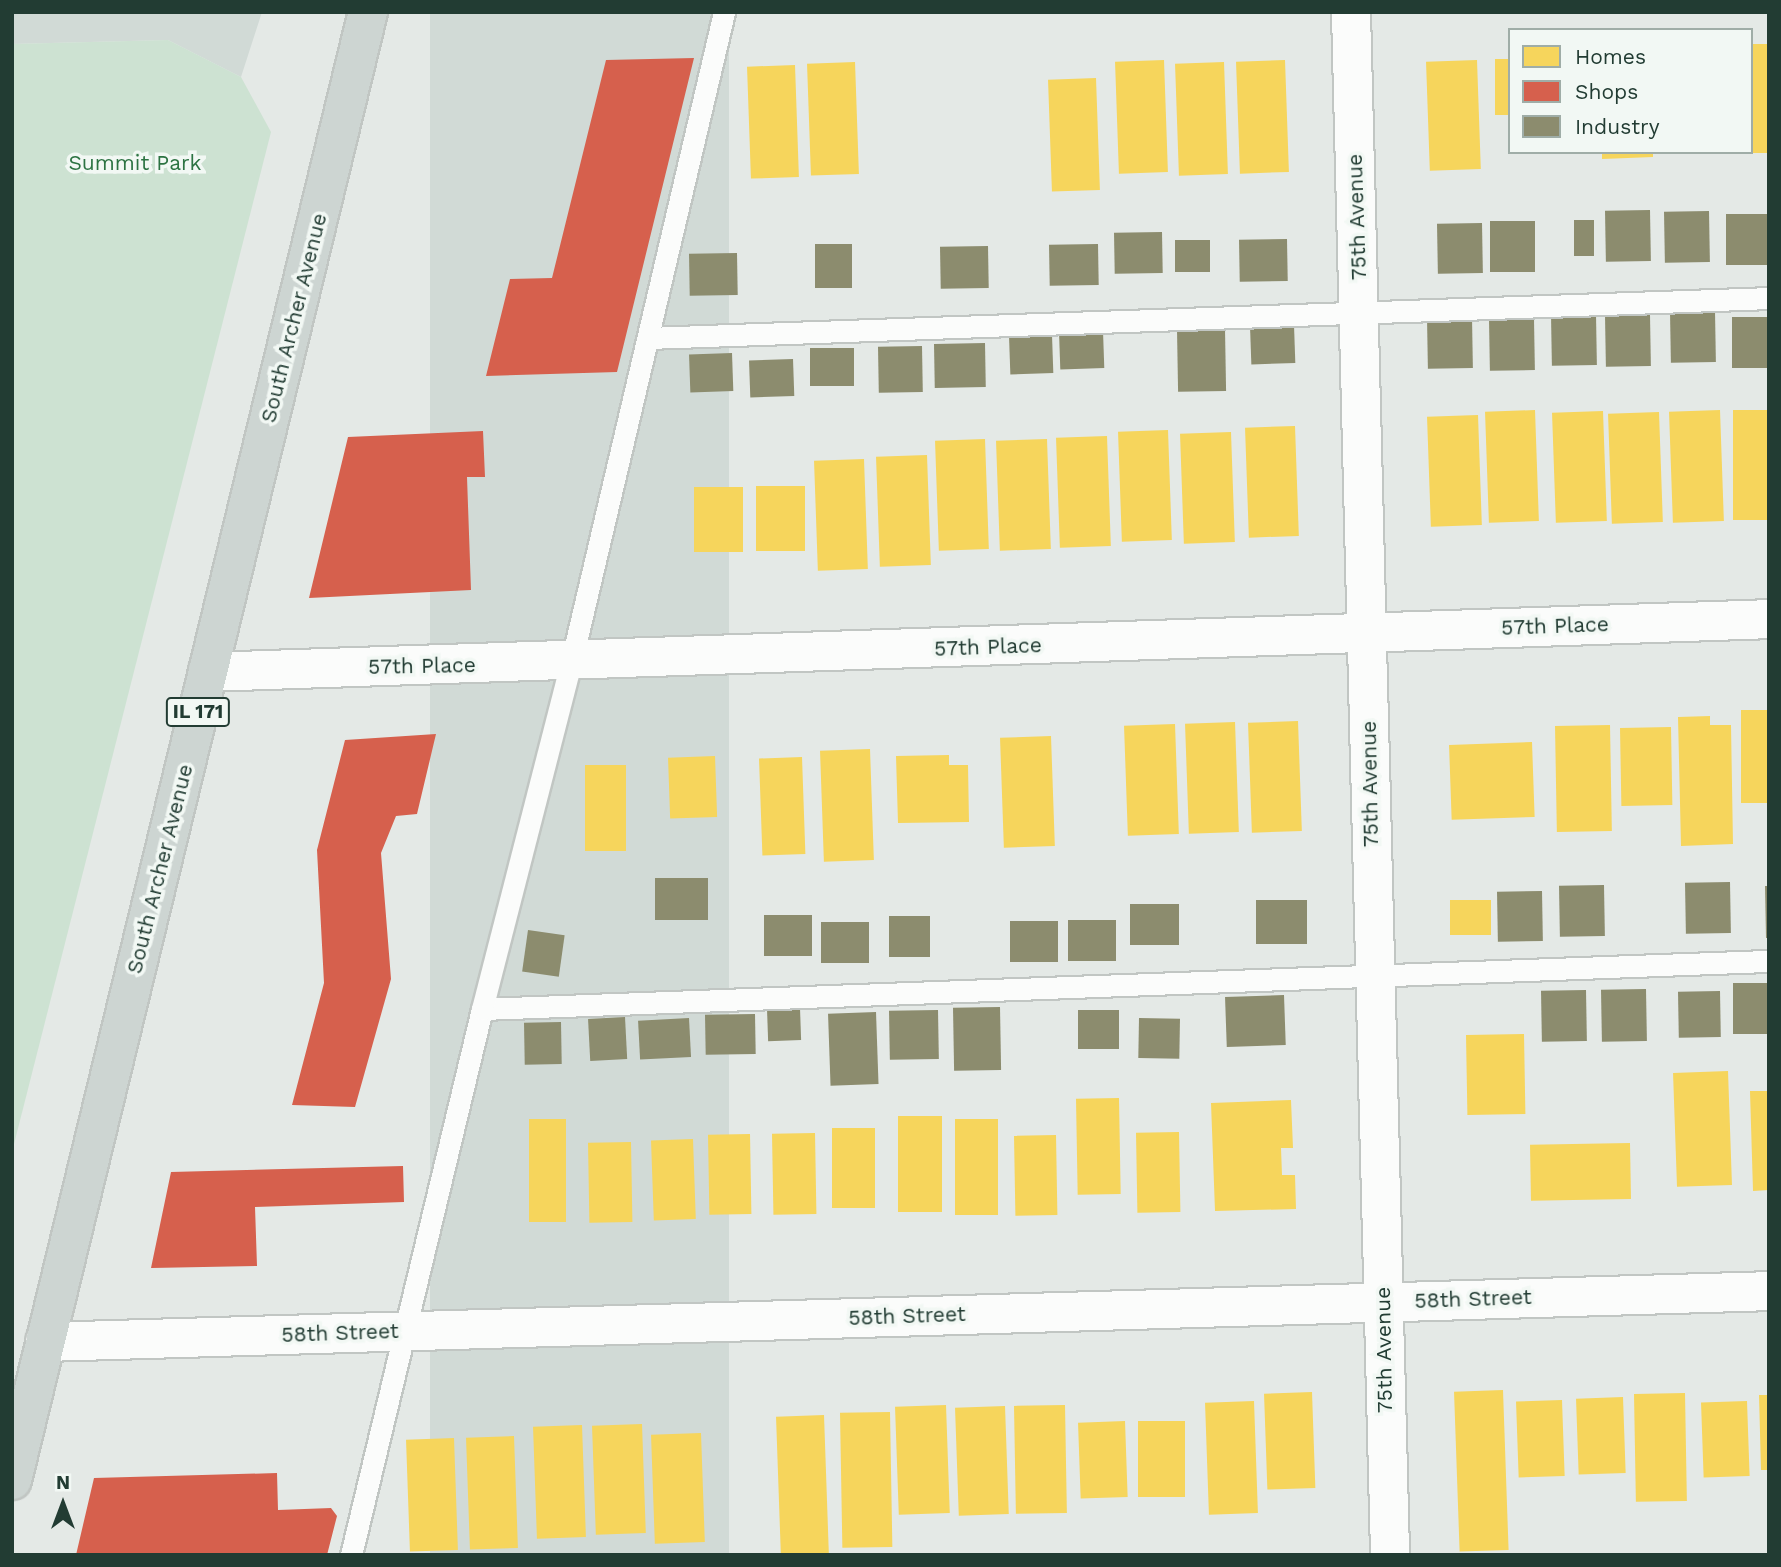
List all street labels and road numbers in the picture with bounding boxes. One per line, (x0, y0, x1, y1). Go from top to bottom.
street label: 75th Avenue (1342, 153, 1372, 281)
street label: South Archer Avenue (256, 210, 332, 426)
street label: 57th Place (1501, 612, 1609, 640)
street label: 57th Place (934, 633, 1042, 661)
street label: 57th Place (368, 652, 476, 680)
road number: IL 171 (165, 696, 231, 727)
street label: 75th Avenue (1356, 720, 1384, 848)
street label: South Archer Avenue (122, 761, 198, 977)
street label: 58th Street (1414, 1284, 1532, 1314)
street label: 75th Avenue (1370, 1286, 1398, 1414)
street label: 58th Street (848, 1301, 966, 1331)
street label: 58th Street (281, 1318, 399, 1348)

